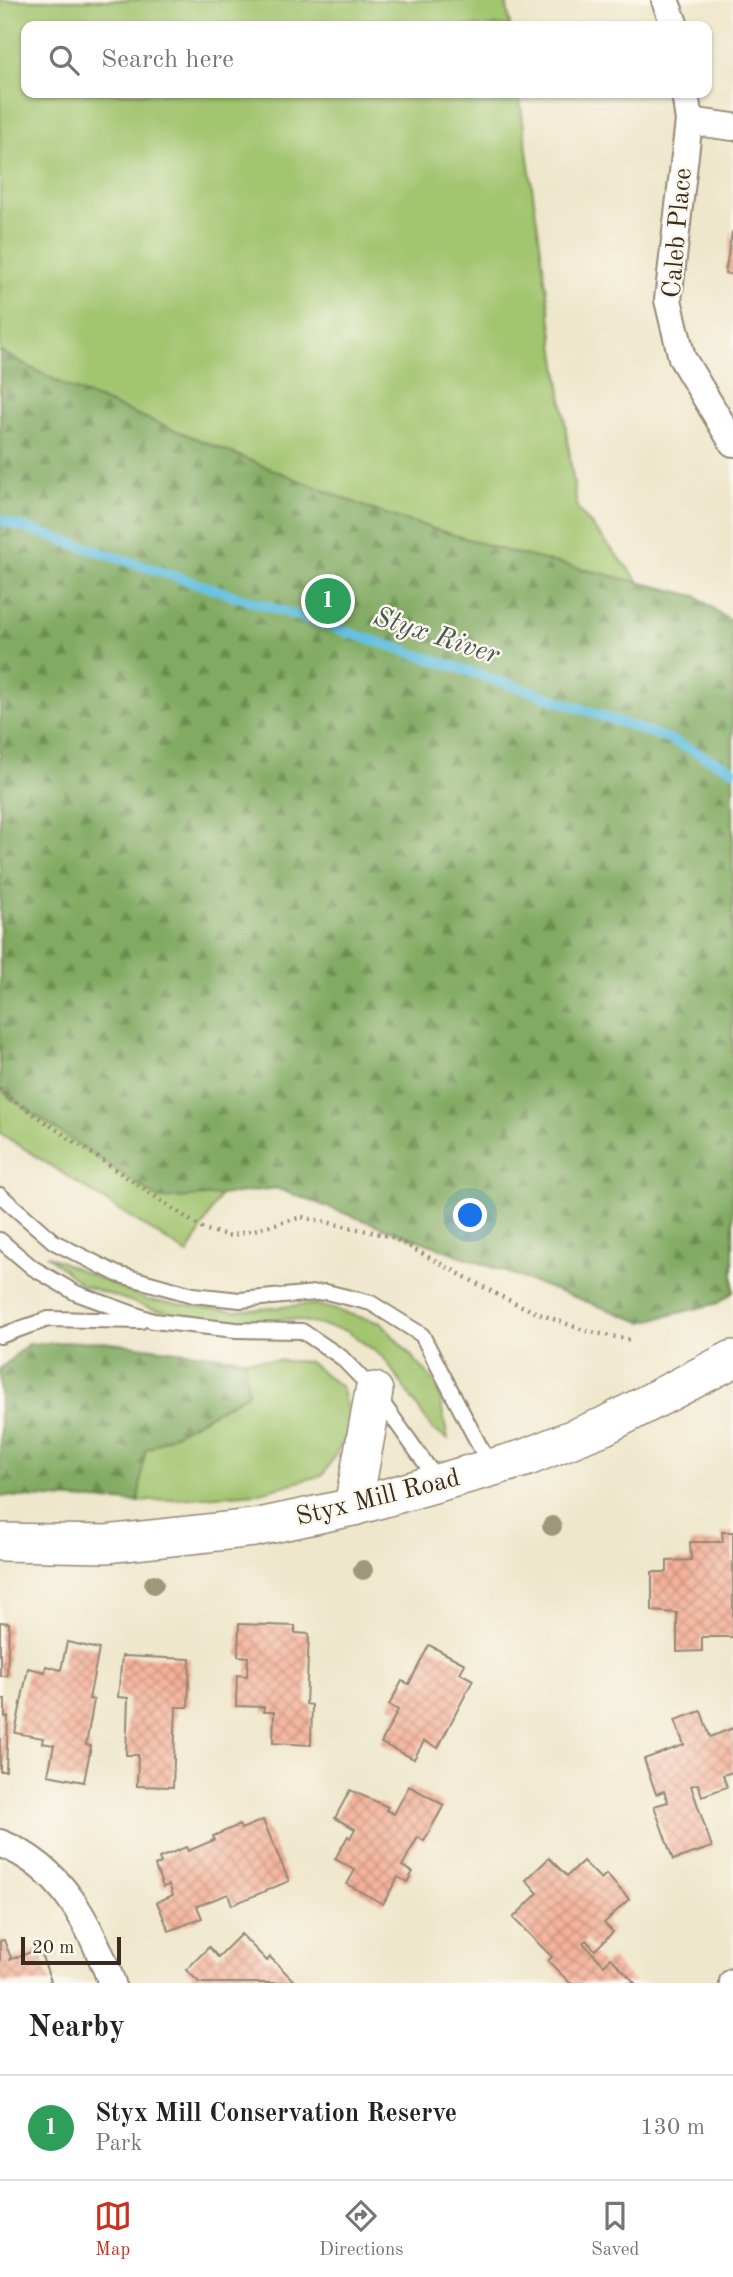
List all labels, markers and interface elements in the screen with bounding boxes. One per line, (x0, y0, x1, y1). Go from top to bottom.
search box (21, 21, 712, 98)
icon: search (45, 41, 83, 79)
text: Search here (101, 47, 234, 73)
street label: Caleb Place (659, 167, 697, 299)
pin: 1 (305, 575, 351, 627)
water label: Styx River (370, 604, 503, 671)
your location (453, 1198, 487, 1232)
street label: Styx Mill Road (293, 1465, 463, 1531)
scale bar (21, 1934, 121, 1966)
text: 20 m (32, 1939, 74, 1958)
text: Nearby (28, 2013, 125, 2043)
text: Styx Mill Conservation Reserve (95, 2101, 457, 2127)
text: 1 (44, 2116, 58, 2139)
text: 130 m (640, 2116, 705, 2139)
text: Park (95, 2132, 142, 2155)
tab: Map (94, 2197, 132, 2262)
tab: Directions (319, 2197, 404, 2262)
tab: Saved (591, 2197, 639, 2262)

